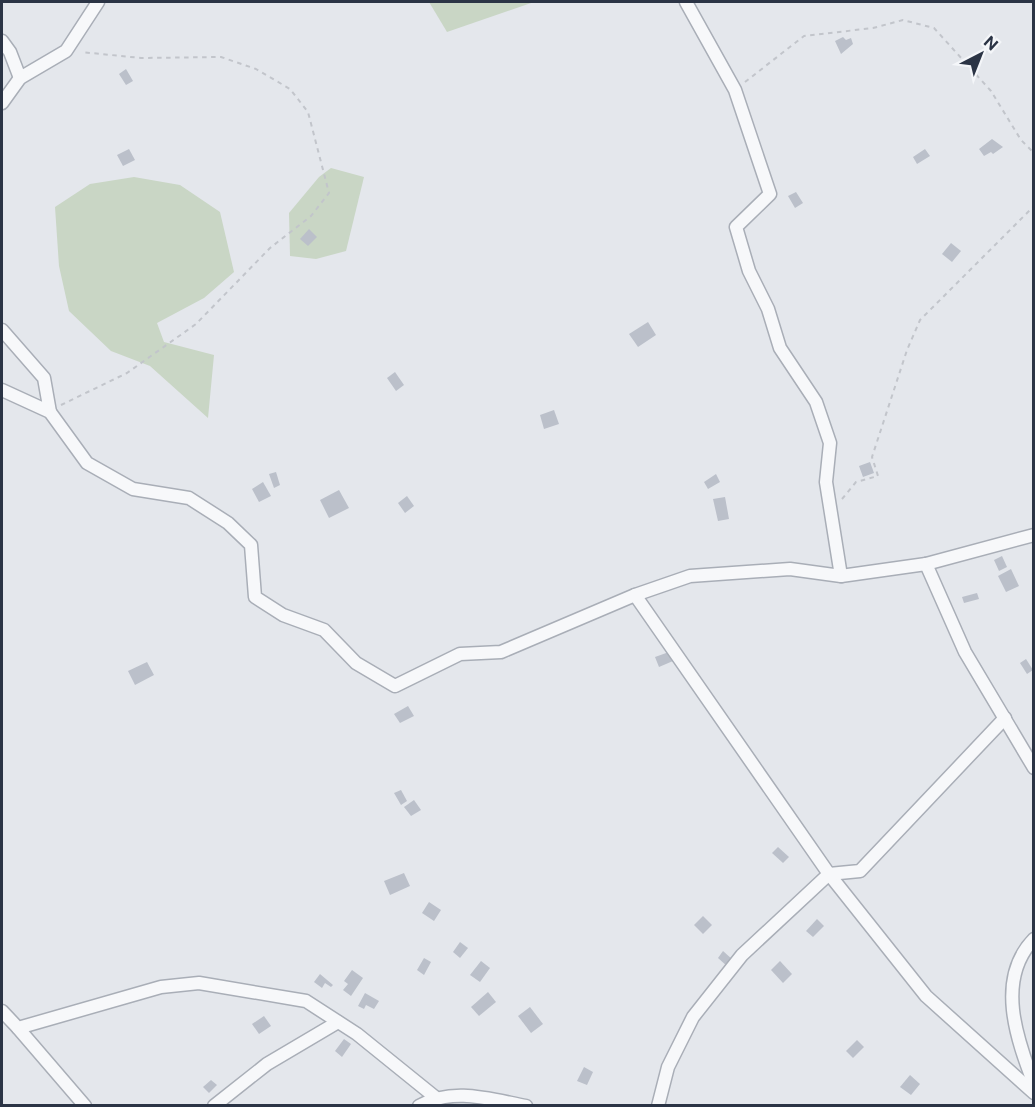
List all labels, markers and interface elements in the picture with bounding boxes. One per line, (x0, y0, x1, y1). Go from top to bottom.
north arrow (951, 24, 1011, 84)
text: N (980, 32, 1002, 54)

